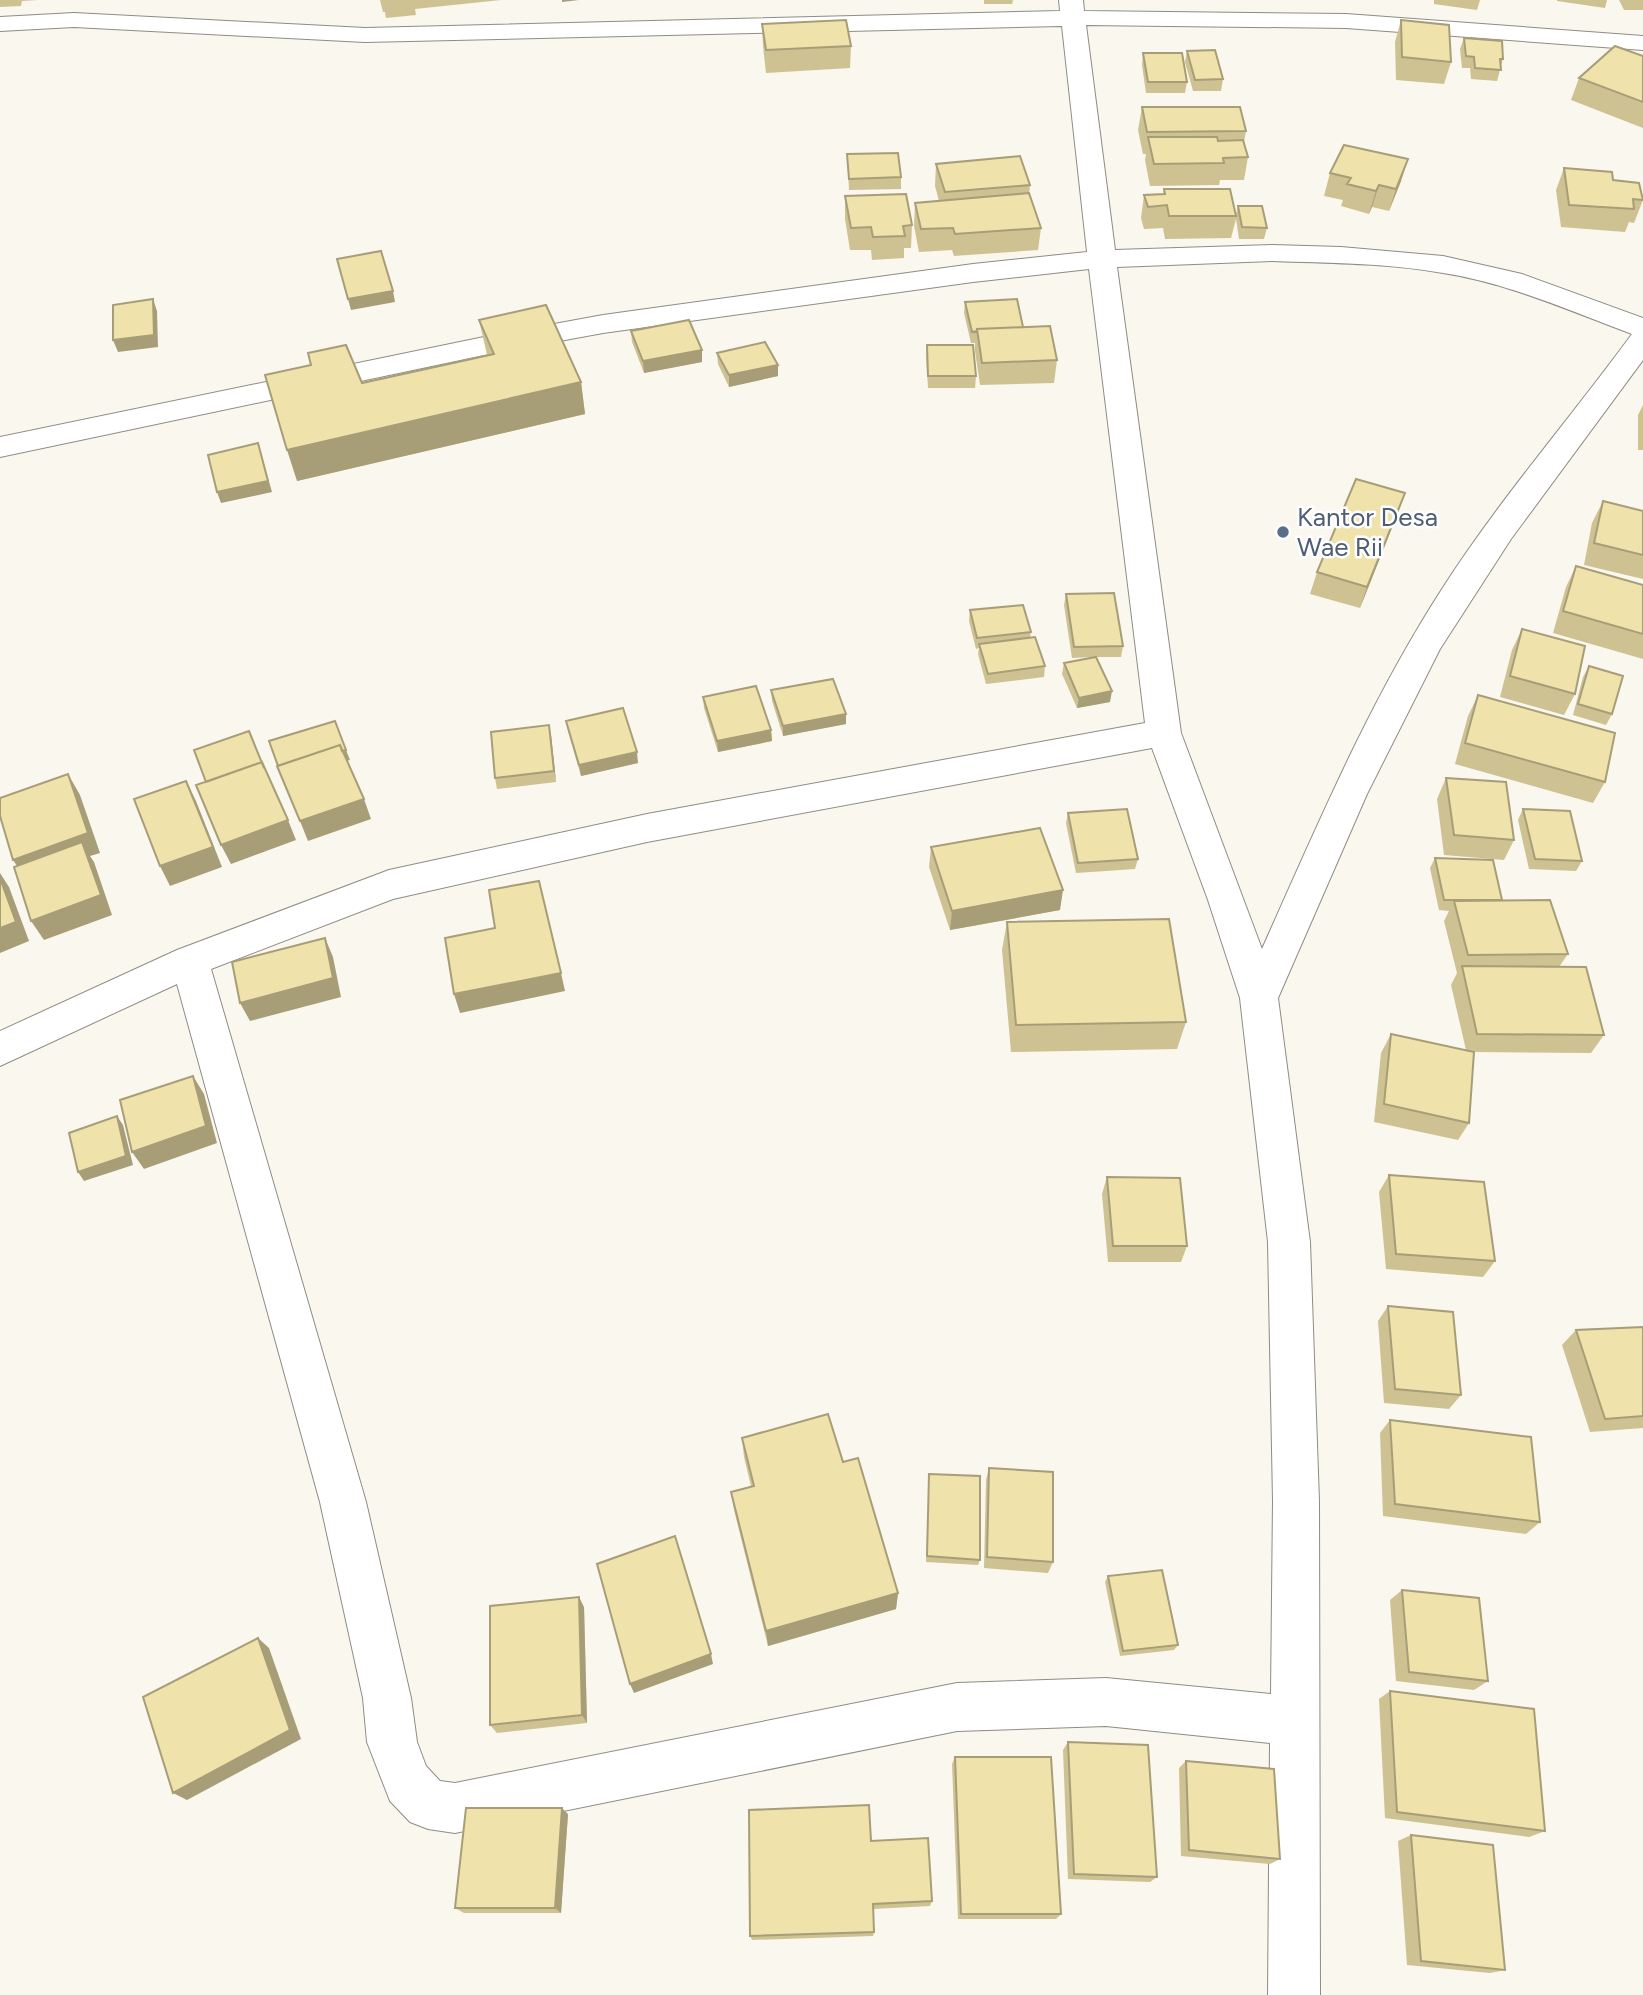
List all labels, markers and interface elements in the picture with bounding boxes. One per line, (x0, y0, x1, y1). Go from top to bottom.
place label: Kantor Desa Wae Rii (1297, 501, 1438, 563)
marker: Kantor Desa Wae Rii (1275, 524, 1291, 540)

